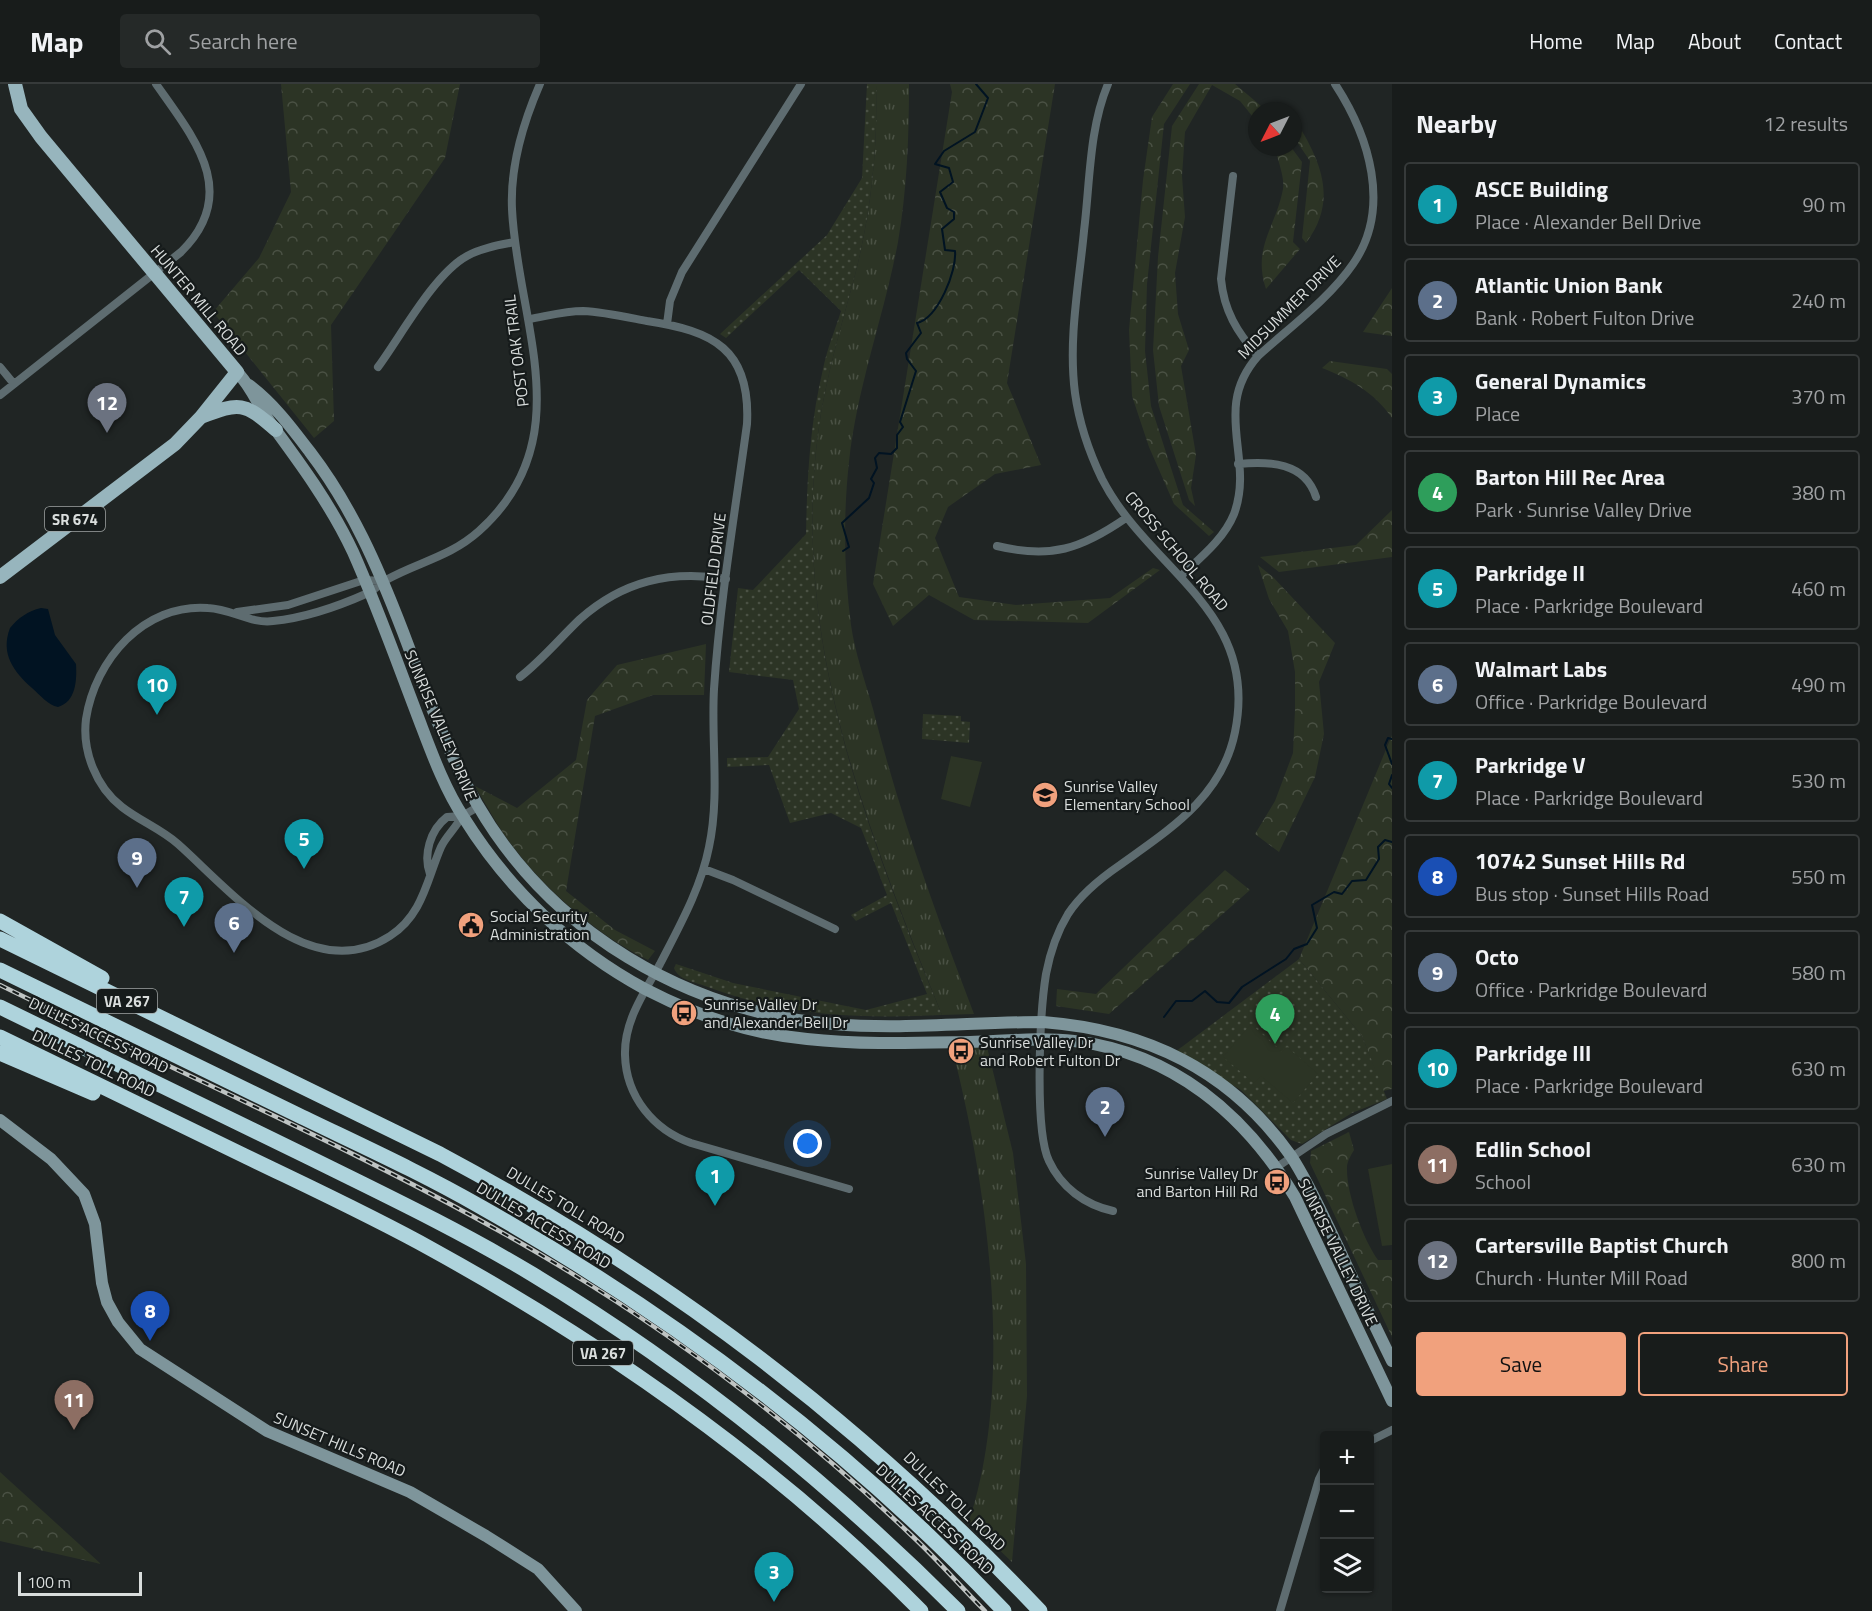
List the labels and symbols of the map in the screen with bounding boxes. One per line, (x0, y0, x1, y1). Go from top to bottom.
north arrow (1248, 102, 1302, 156)
street label: HUNTER MILL ROAD (145, 239, 253, 361)
street label: MIDSUMMER DRIVE (1232, 250, 1346, 364)
street label: POST OAK TRAIL (497, 293, 535, 408)
pin: 12 (88, 384, 126, 433)
street label: CROSS SCHOOL ROAD (1119, 486, 1235, 616)
road number: SR 674 (45, 507, 105, 531)
street label: OLDFIELD DRIVE (694, 511, 732, 627)
street label: SUNRISE VALLEY DRIVE (398, 646, 484, 804)
pin: 10 (138, 666, 176, 715)
place label: Sunrise Valley Elementary School (1064, 774, 1190, 816)
school or university icon: Sunrise Valley Elementary School (1030, 780, 1060, 810)
pin: 5 (284, 820, 324, 869)
pin: 9 (118, 838, 156, 888)
pin: 7 (164, 878, 204, 927)
pin: 6 (214, 904, 254, 953)
place label: Social Security Administration (490, 904, 590, 946)
public building icon: Social Security Administration (456, 910, 486, 940)
road number: VA 267 (97, 989, 157, 1013)
street label: DULLES ACCESS ROAD (25, 991, 173, 1079)
place label: Sunrise Valley Dr and Alexander Bell Dr (704, 992, 848, 1034)
pin: 4 (1256, 994, 1294, 1044)
bus stop icon: Sunrise Valley Dr and Alexander Bell Dr (669, 998, 699, 1028)
street label: DULLES TOLL ROAD (28, 1023, 160, 1103)
place label: Sunrise Valley Dr and Robert Fulton Dr (980, 1030, 1121, 1072)
bus stop icon: Sunrise Valley Dr and Robert Fulton Dr (946, 1036, 976, 1066)
pin: 2 (1086, 1088, 1124, 1137)
your location (793, 1129, 822, 1158)
pin: 1 (696, 1156, 734, 1206)
street label: DULLES TOLL ROAD (502, 1160, 630, 1250)
place label: Sunrise Valley Dr and Barton Hill Rd (1136, 1161, 1258, 1203)
bus stop icon: Sunrise Valley Dr and Barton Hill Rd (1262, 1167, 1292, 1197)
street label: SUNRISE VALLEY DRIVE (1292, 1174, 1384, 1330)
street label: DULLES ACCESS ROAD (472, 1175, 616, 1275)
pin: 8 (130, 1292, 170, 1341)
road number: VA 267 (573, 1341, 633, 1365)
pin: 11 (54, 1380, 94, 1430)
street label: SUNSET HILLS ROAD (270, 1405, 410, 1483)
street label: DULLES TOLL ROAD (898, 1446, 1012, 1556)
street label: DULLES ACCESS ROAD (871, 1458, 999, 1580)
pin: 3 (754, 1552, 794, 1602)
scale bar (18, 1569, 142, 1596)

